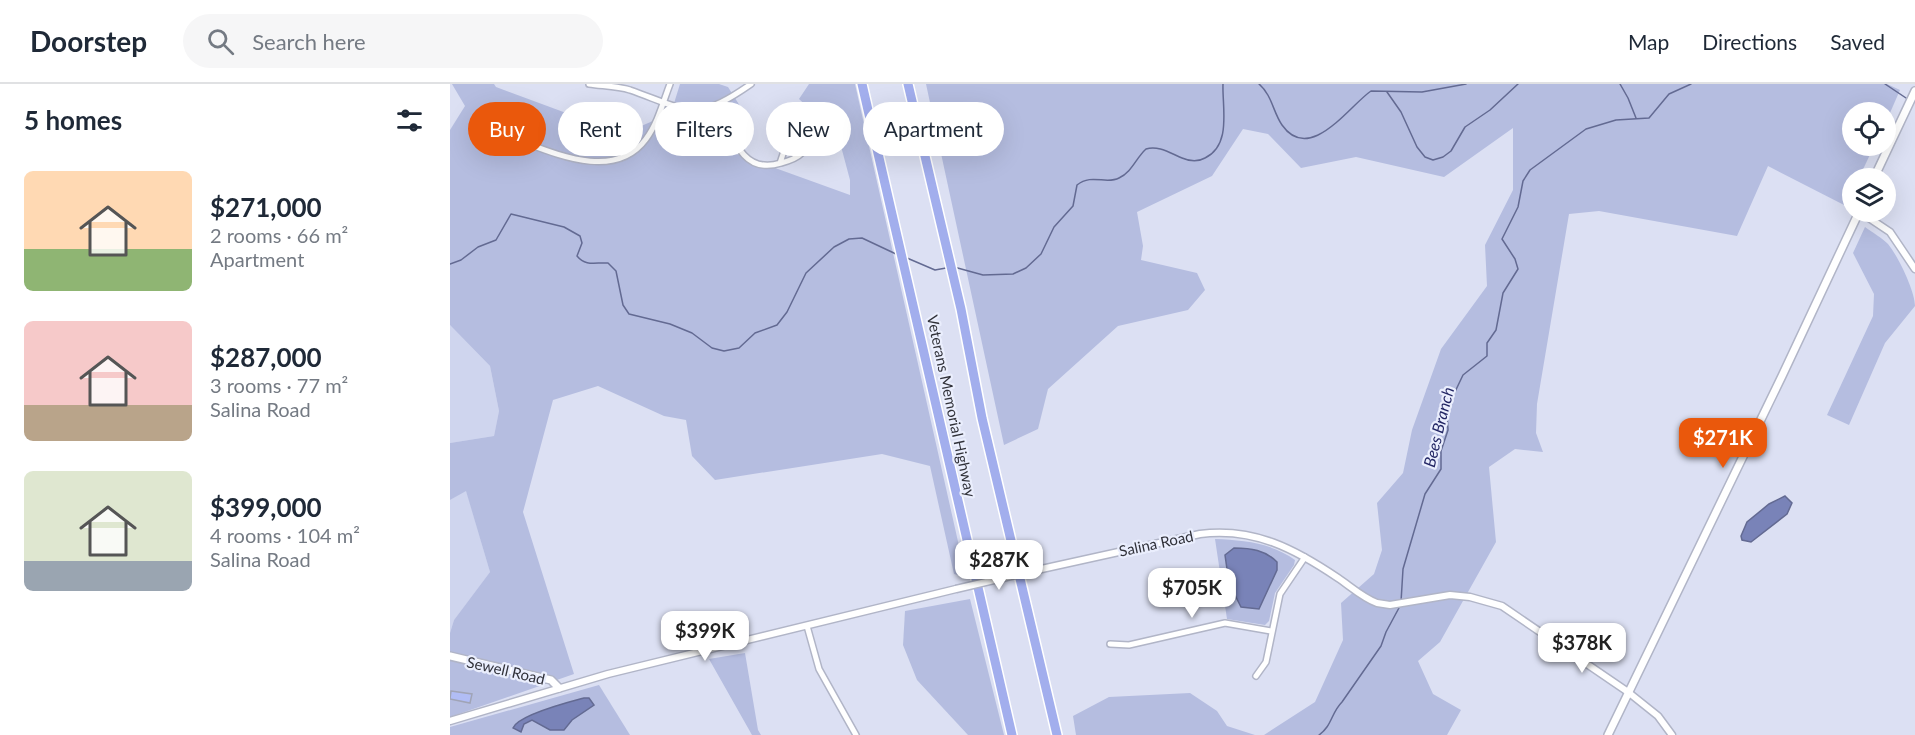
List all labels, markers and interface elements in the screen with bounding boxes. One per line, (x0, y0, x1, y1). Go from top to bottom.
search box (183, 14, 603, 68)
text: Doorstep (30, 24, 147, 58)
icon: search (204, 25, 237, 58)
text: Search here (252, 28, 366, 55)
text: Map (1628, 29, 1669, 54)
text: Directions (1702, 29, 1797, 54)
text: Saved (1830, 29, 1885, 54)
chip: Buy (468, 102, 546, 156)
chip: Rent (558, 102, 643, 156)
chip: Filters (655, 102, 754, 156)
chip: New (766, 102, 851, 156)
chip: Apartment (863, 102, 1004, 156)
map controls (1842, 102, 1896, 222)
button: locate (1842, 102, 1896, 156)
text: 5 homes (24, 104, 122, 136)
icon: filters (393, 104, 426, 137)
button: layers (1842, 168, 1896, 222)
text: $271,000 (210, 191, 322, 223)
icon: home (72, 195, 144, 267)
text: 2 rooms · 66 m² (210, 223, 348, 247)
text: Apartment (210, 247, 304, 271)
street label: Veterans Memorial Highway (924, 313, 980, 499)
text: $287,000 (210, 341, 322, 373)
icon: home (72, 345, 144, 417)
text: 3 rooms · 77 m² (210, 373, 348, 397)
water label: Bees Branch (1419, 385, 1457, 469)
text: Salina Road (210, 397, 311, 421)
pin: $271K (1681, 418, 1765, 469)
text: $271K (1693, 425, 1753, 449)
text: $399,000 (210, 491, 322, 523)
icon: home (72, 495, 144, 567)
text: 4 rooms · 104 m² (210, 523, 360, 547)
street label: Salina Road (1117, 526, 1195, 560)
pin: $287K (957, 540, 1041, 591)
text: Salina Road (210, 547, 311, 571)
text: $287K (969, 547, 1029, 571)
pin: $705K (1150, 568, 1234, 619)
text: $705K (1162, 575, 1222, 599)
pin: $399K (663, 611, 747, 662)
text: $399K (675, 618, 735, 642)
pin: $378K (1540, 623, 1624, 674)
text: $378K (1552, 630, 1612, 654)
street label: Sewell Road (465, 652, 547, 688)

